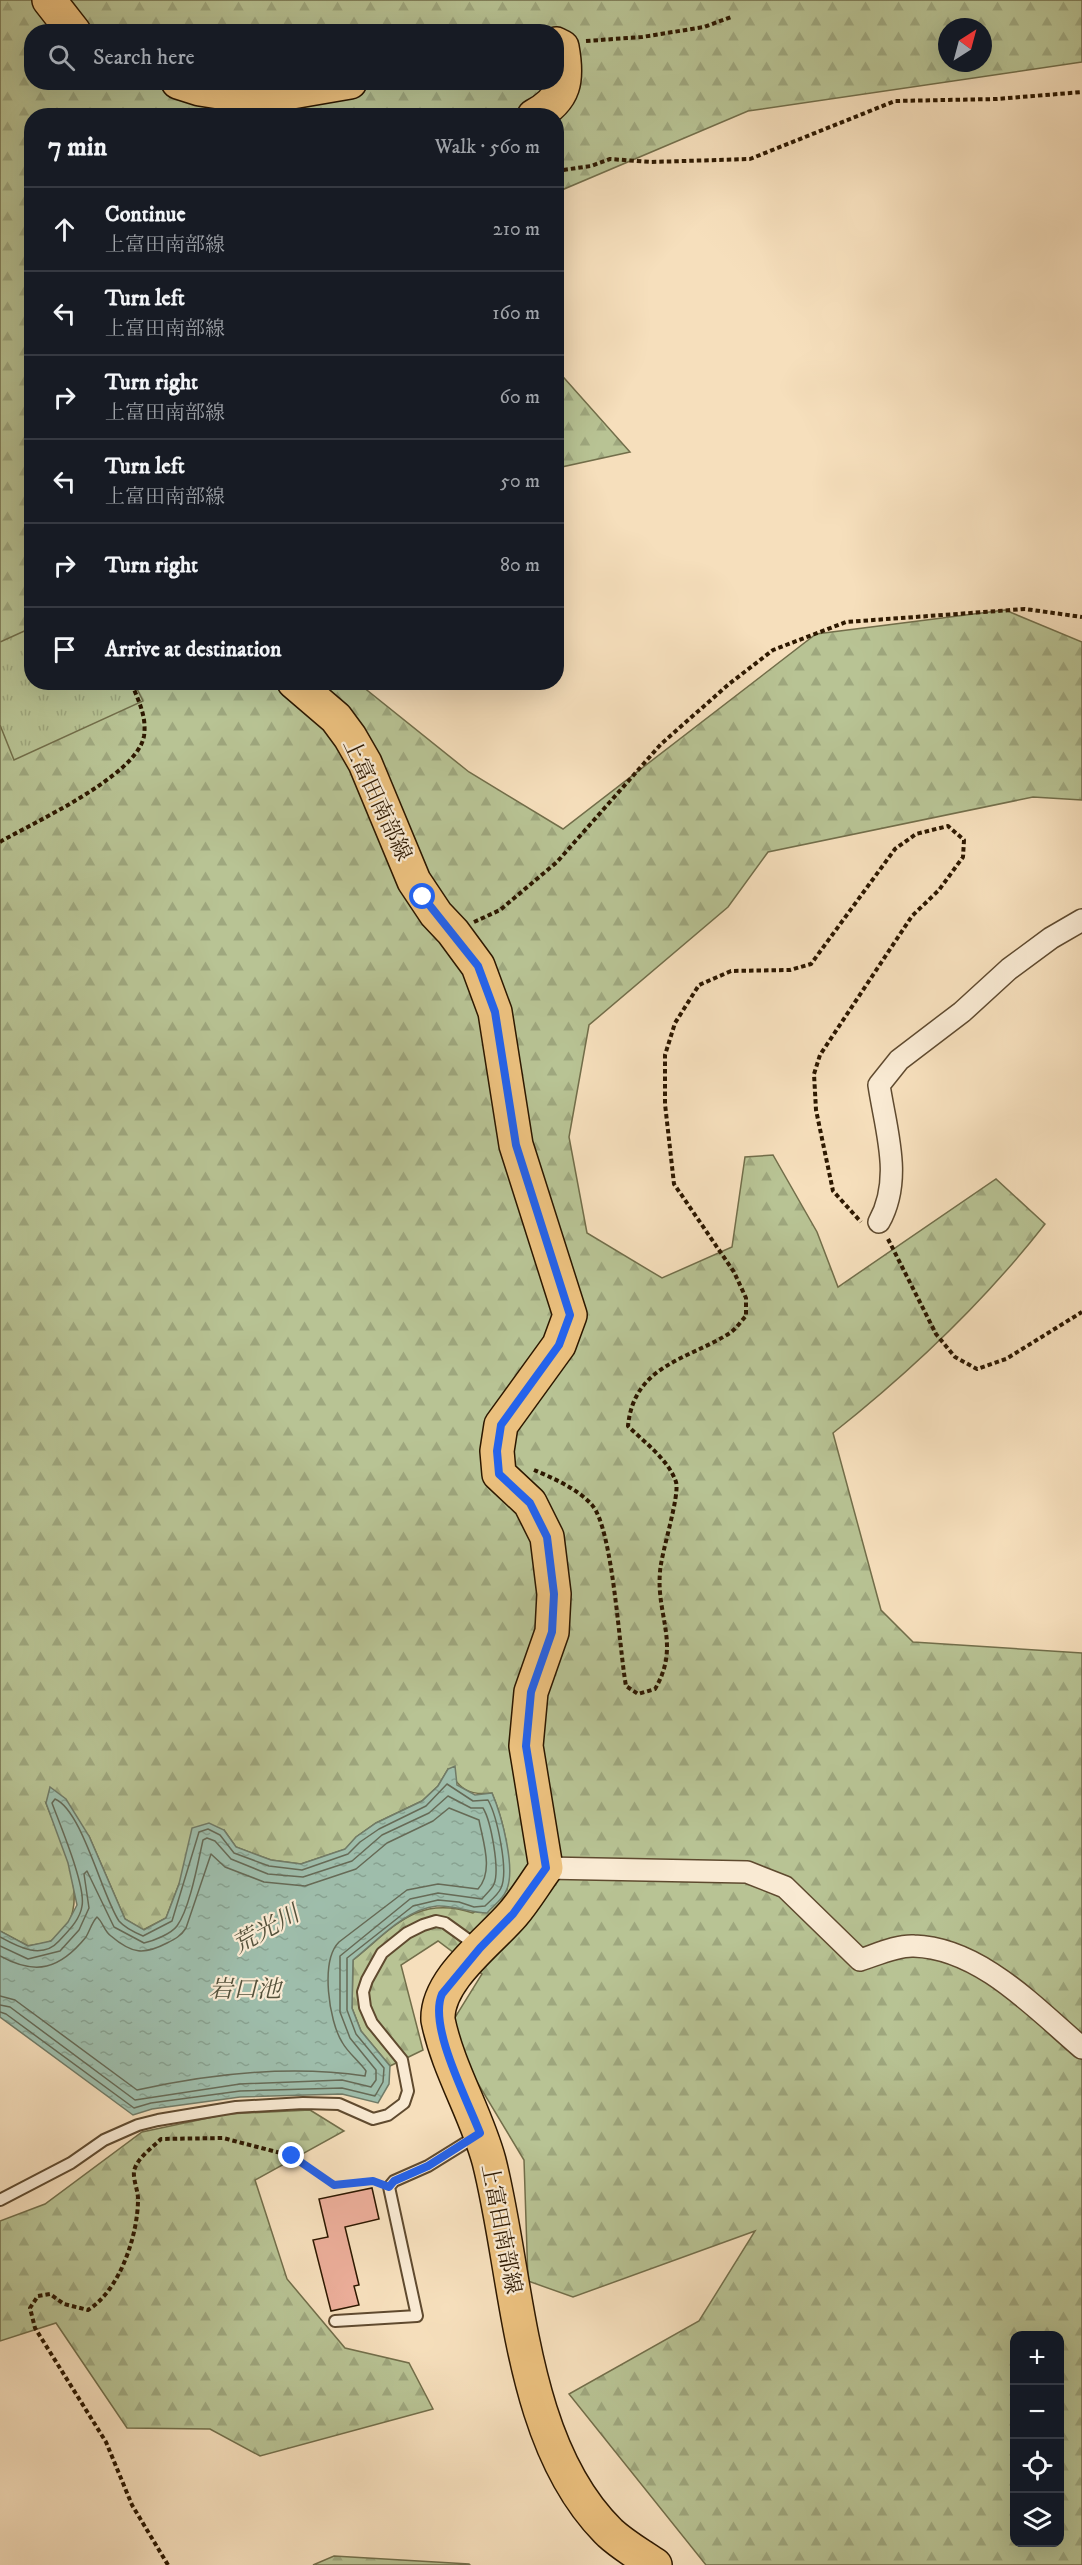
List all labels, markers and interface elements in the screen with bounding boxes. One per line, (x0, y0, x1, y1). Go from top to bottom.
north arrow (938, 18, 992, 72)
search box (24, 24, 564, 90)
icon: search (45, 41, 78, 74)
text: Search here (93, 44, 195, 71)
text: 7 min (48, 131, 107, 164)
text: Walk · 560 m (435, 135, 540, 160)
text: Continue (105, 201, 186, 228)
icon: ahead (48, 213, 81, 246)
text: 210 m (493, 217, 540, 242)
text: 上富田南部線 (105, 233, 225, 258)
text: Turn left (105, 285, 185, 312)
icon: left (48, 297, 81, 330)
text: 160 m (492, 301, 540, 326)
text: 上富田南部線 (105, 317, 225, 342)
text: Turn right (105, 369, 198, 396)
icon: right (48, 381, 81, 414)
text: 60 m (500, 385, 540, 410)
text: 上富田南部線 (105, 401, 225, 426)
text: Turn left (105, 453, 185, 480)
icon: left (48, 465, 81, 498)
text: 50 m (500, 469, 540, 494)
text: 上富田南部線 (105, 485, 225, 510)
icon: right (48, 549, 81, 582)
text: Turn right (105, 552, 198, 579)
text: 80 m (500, 553, 540, 578)
icon: arrive (48, 633, 81, 666)
text: Arrive at destination (105, 636, 282, 663)
street label: 上富田南部線 (337, 734, 417, 866)
route start (409, 883, 435, 909)
water label: 荒光川 (227, 1898, 307, 1961)
water label: 岩口池 (209, 1975, 284, 2005)
route end (278, 2142, 304, 2168)
street label: 上富田南部線 (475, 2162, 527, 2296)
map controls (1010, 2331, 1064, 2547)
button: + (1010, 2331, 1064, 2385)
button: − (1010, 2385, 1064, 2439)
button: locate (1010, 2439, 1064, 2493)
button: layers (1010, 2493, 1064, 2547)

